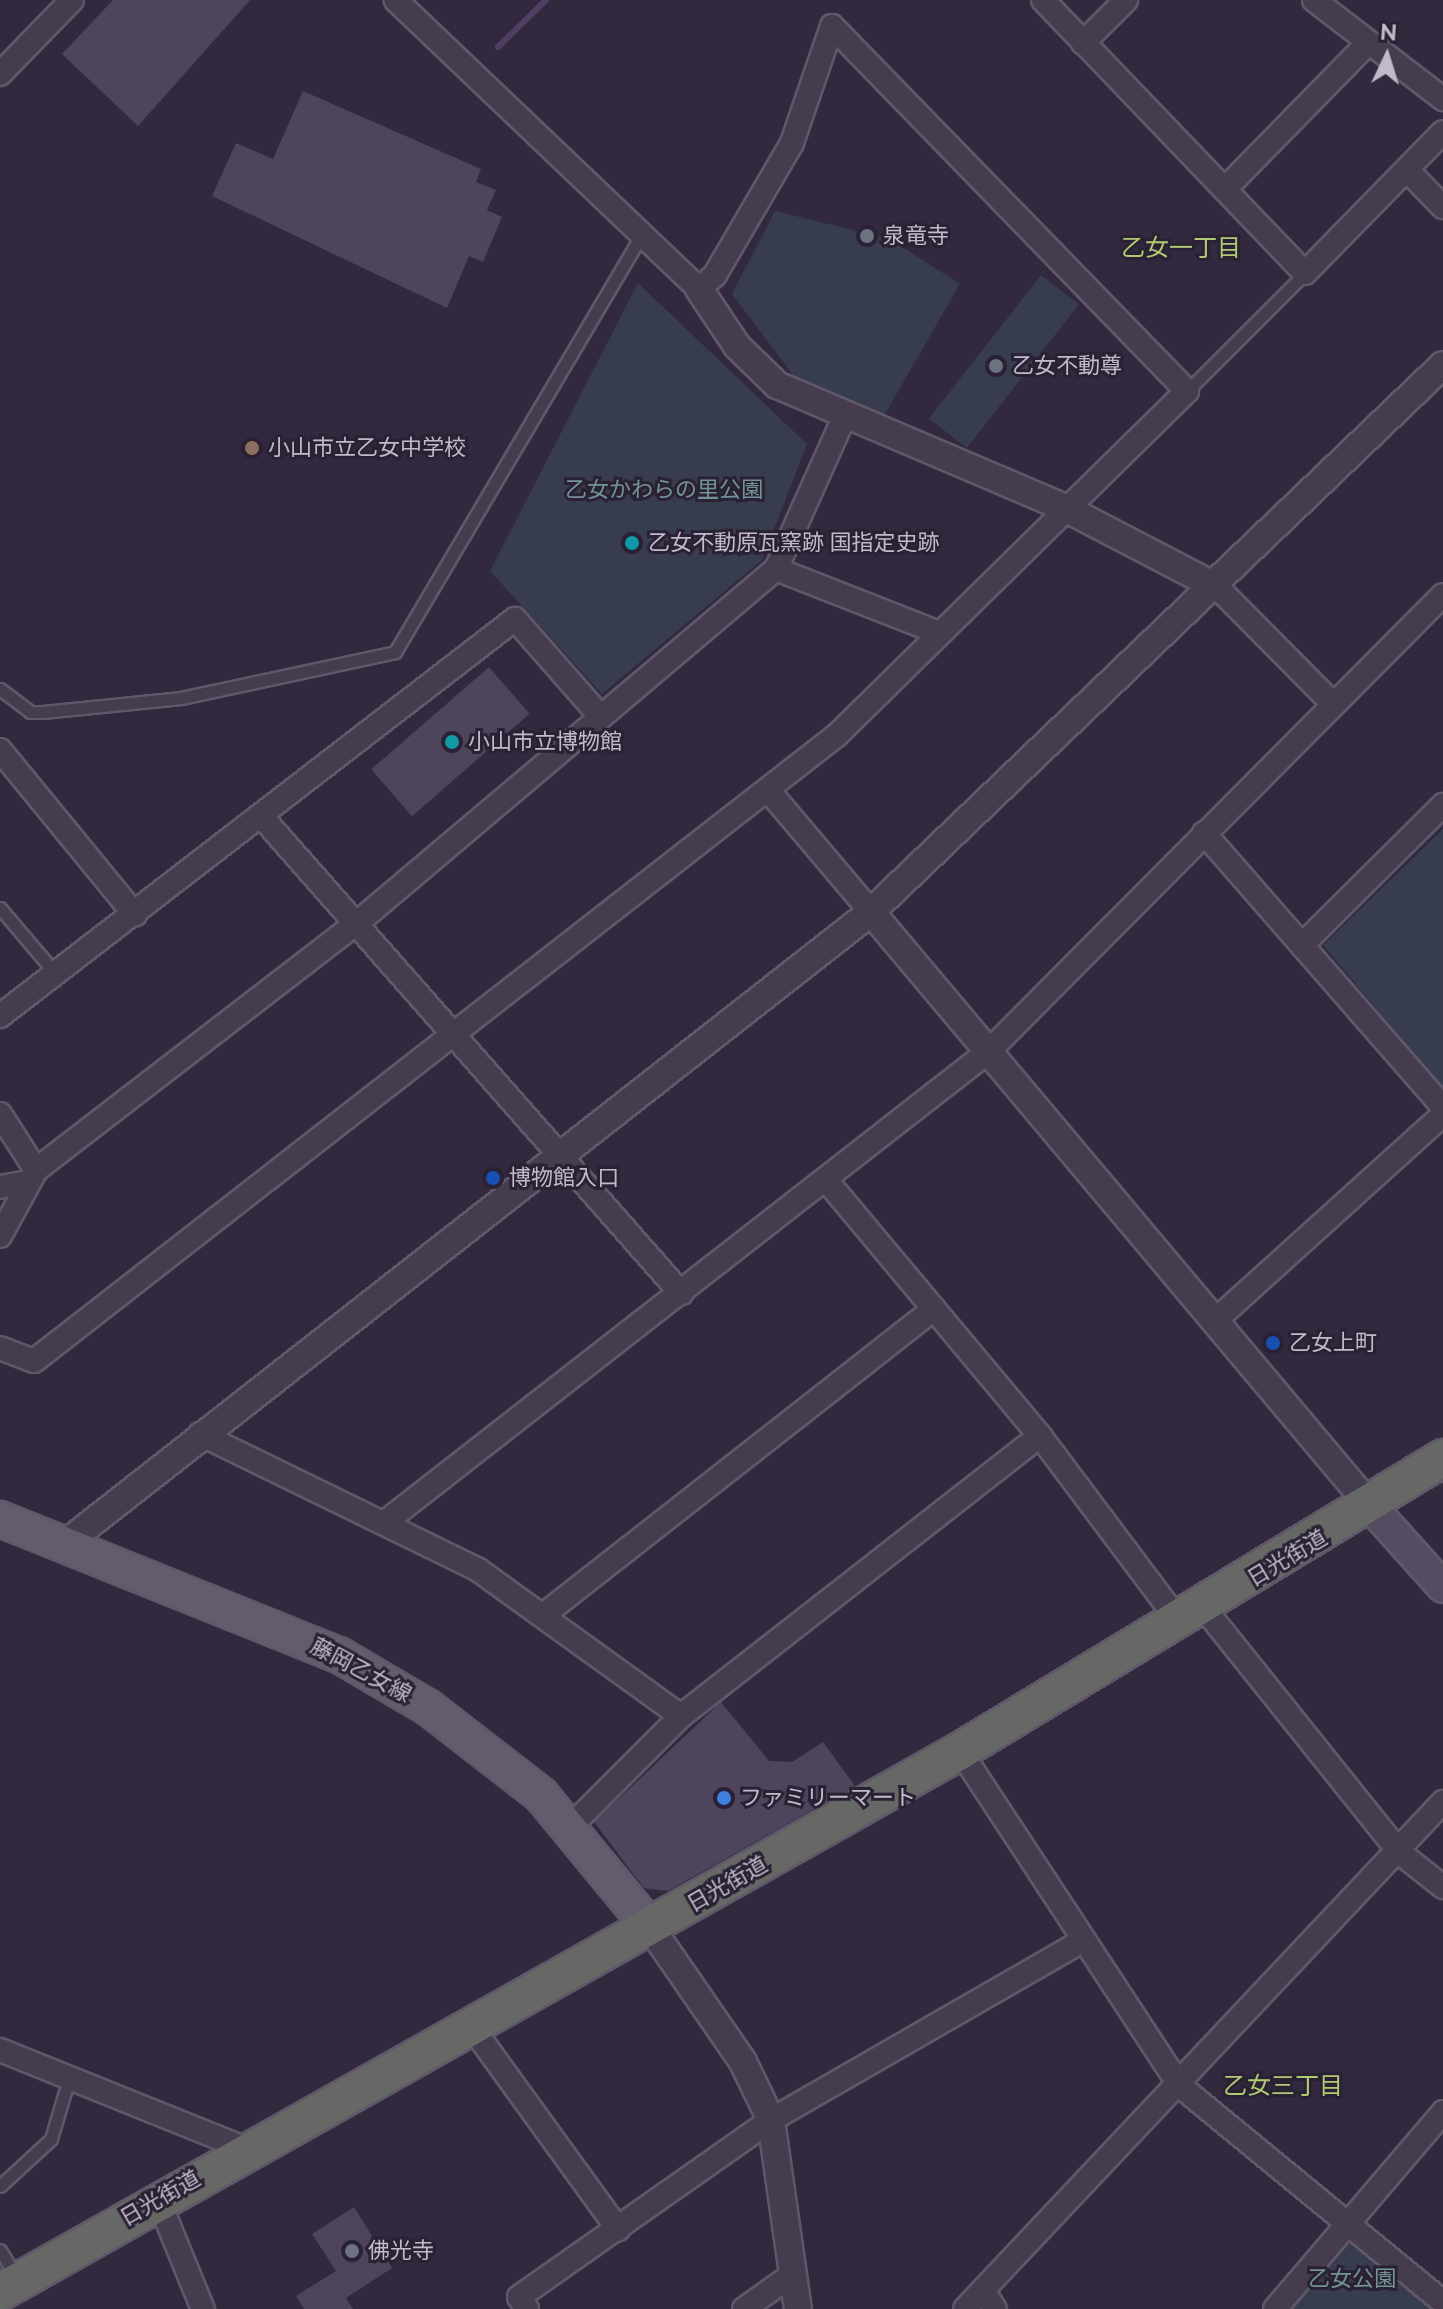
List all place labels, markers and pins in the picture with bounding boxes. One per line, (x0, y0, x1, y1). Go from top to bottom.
place label: 泉竜寺 (883, 223, 949, 249)
marker: 泉竜寺 (858, 227, 876, 245)
place label: 乙女不動尊 (1012, 353, 1122, 379)
marker: 乙女不動尊 (987, 357, 1005, 375)
place label: 小山市立乙女中学校 (268, 435, 466, 461)
marker: 小山市立乙女中学校 (243, 439, 261, 457)
place label: 乙女不動原瓦窯跡 国指定史跡 (648, 530, 940, 556)
marker: 乙女不動原瓦窯跡 国指定史跡 (623, 534, 641, 552)
place label: 小山市立博物館 (468, 729, 622, 755)
marker: 小山市立博物館 (443, 733, 461, 751)
place label: 博物館入口 (509, 1165, 619, 1191)
marker: 博物館入口 (484, 1169, 502, 1187)
place label: 乙女上町 (1289, 1330, 1377, 1356)
marker: 乙女上町 (1264, 1334, 1282, 1352)
place label: ファミリーマート (740, 1785, 916, 1811)
marker: ファミリーマート (715, 1789, 733, 1807)
place label: 佛光寺 (368, 2238, 434, 2264)
marker: 佛光寺 (343, 2242, 361, 2260)

